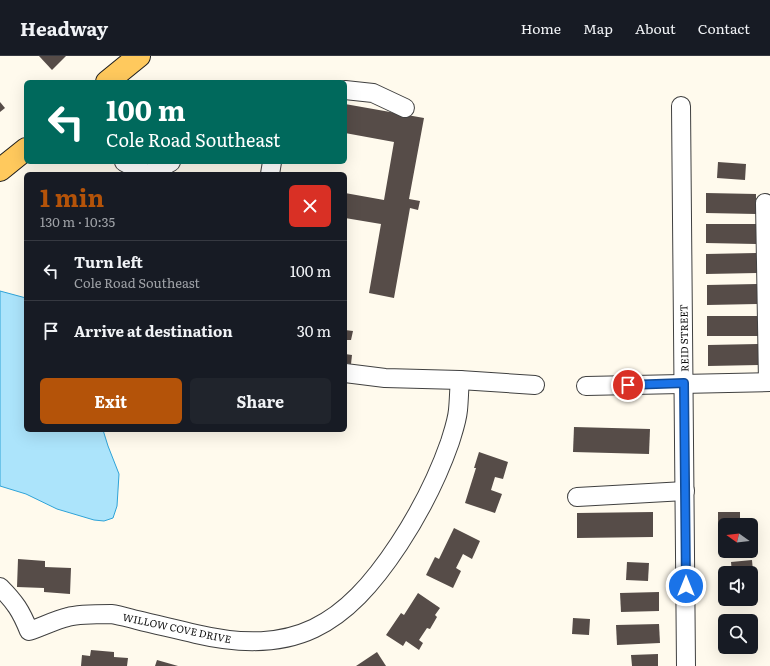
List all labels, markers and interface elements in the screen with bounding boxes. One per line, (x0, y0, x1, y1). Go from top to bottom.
text: Headway (20, 14, 108, 42)
text: Home (521, 18, 561, 38)
text: Map (583, 18, 613, 38)
text: About (635, 18, 676, 38)
text: Contact (698, 18, 750, 38)
text: 100 m (106, 88, 186, 130)
icon: left (40, 96, 92, 148)
text: Cole Road Southeast (106, 126, 280, 153)
text: 1 min (40, 179, 104, 214)
button: close (289, 185, 331, 227)
text: 130 m · 10:35 (40, 212, 115, 231)
text: Turn left (74, 250, 143, 273)
text: 100 m (290, 259, 331, 282)
icon: left (40, 260, 62, 282)
text: Cole Road Southeast (74, 273, 200, 292)
street label: REID STREET (675, 304, 692, 372)
text: Arrive at destination (74, 319, 233, 342)
text: 30 m (297, 319, 331, 342)
icon: arrive (40, 320, 62, 342)
pin (611, 368, 645, 402)
icon: arrive (617, 374, 639, 396)
button: Exit (40, 378, 182, 424)
button: Share (190, 378, 331, 424)
north arrow (718, 518, 758, 558)
map controls (718, 518, 758, 654)
position arrow (665, 565, 707, 607)
button: sound (718, 566, 758, 606)
street label: WILLOW COVE DRIVE (121, 609, 233, 646)
button: search (718, 614, 758, 654)

